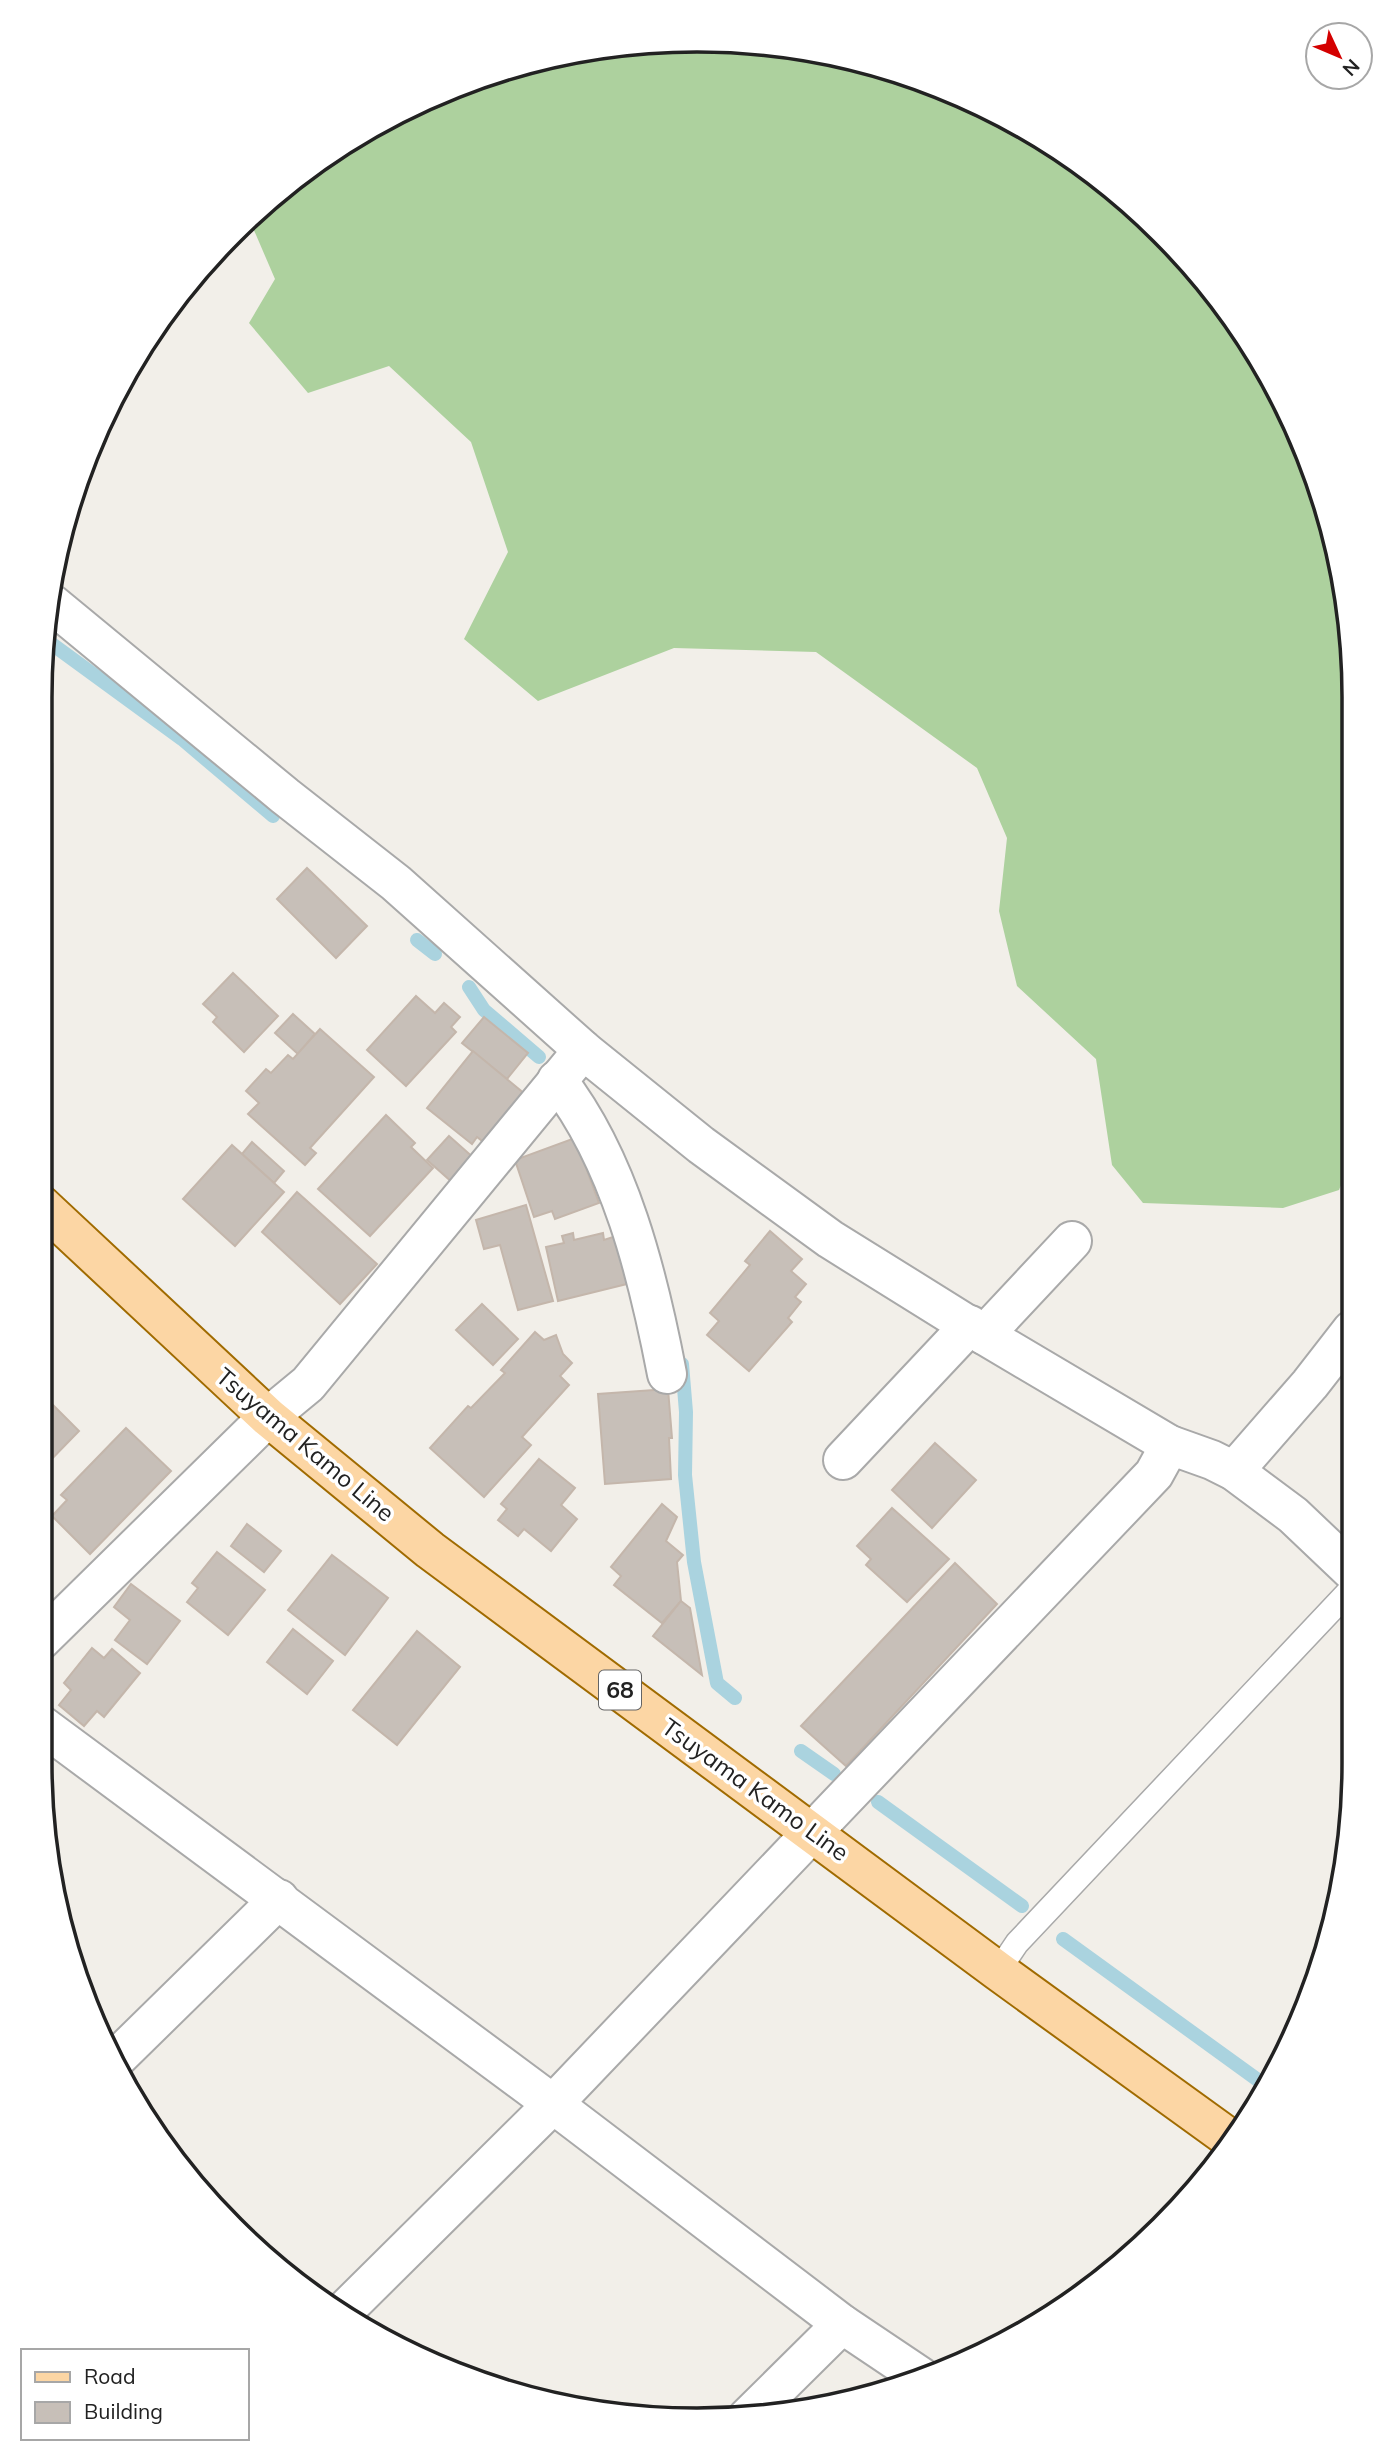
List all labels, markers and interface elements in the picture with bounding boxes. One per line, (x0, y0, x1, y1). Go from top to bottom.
north arrow (1304, 21, 1374, 91)
text: N (1338, 54, 1365, 81)
street label: Tsuyama Kamo Line (210, 1361, 401, 1528)
road number: 68 (599, 1670, 641, 1709)
street label: Tsuyama Kamo Line (656, 1711, 855, 1867)
legend (21, 2349, 248, 2440)
text: Road (84, 2363, 135, 2389)
text: Building (84, 2398, 163, 2424)

